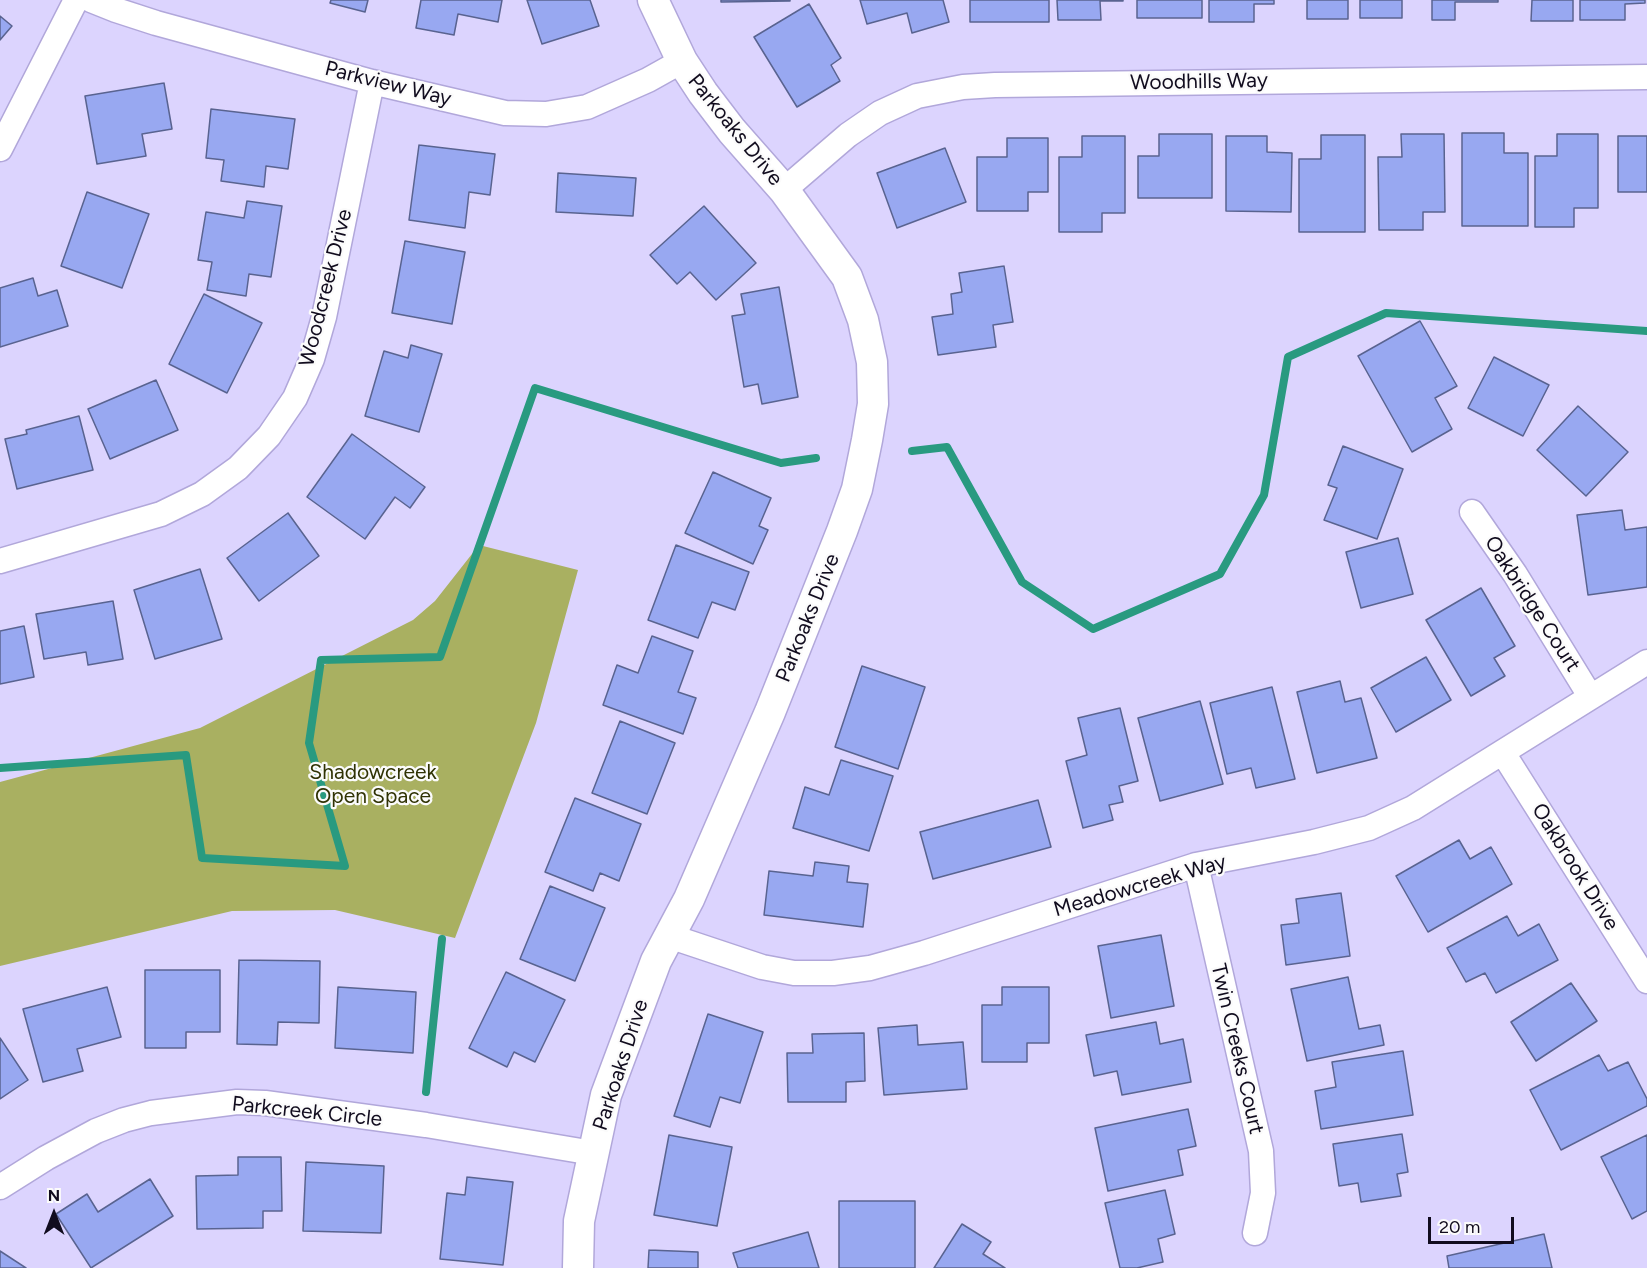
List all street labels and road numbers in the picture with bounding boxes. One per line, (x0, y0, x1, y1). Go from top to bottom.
street label: Parkview Way (322, 56, 454, 112)
street label: Woodhills Way (1130, 68, 1268, 96)
street label: Parkoaks Drive (682, 69, 788, 191)
street label: Woodcreek Drive (294, 207, 358, 369)
street label: Oakbridge Court (1479, 531, 1585, 677)
street label: Parkoaks Drive (771, 550, 845, 686)
street label: Oakbrook Drive (1526, 799, 1624, 935)
street label: Meadowcreek Way (1051, 849, 1229, 923)
street label: Twin Creeks Court (1205, 961, 1269, 1137)
street label: Parkoaks Drive (588, 996, 654, 1134)
street label: Parkcreek Circle (231, 1092, 383, 1132)

